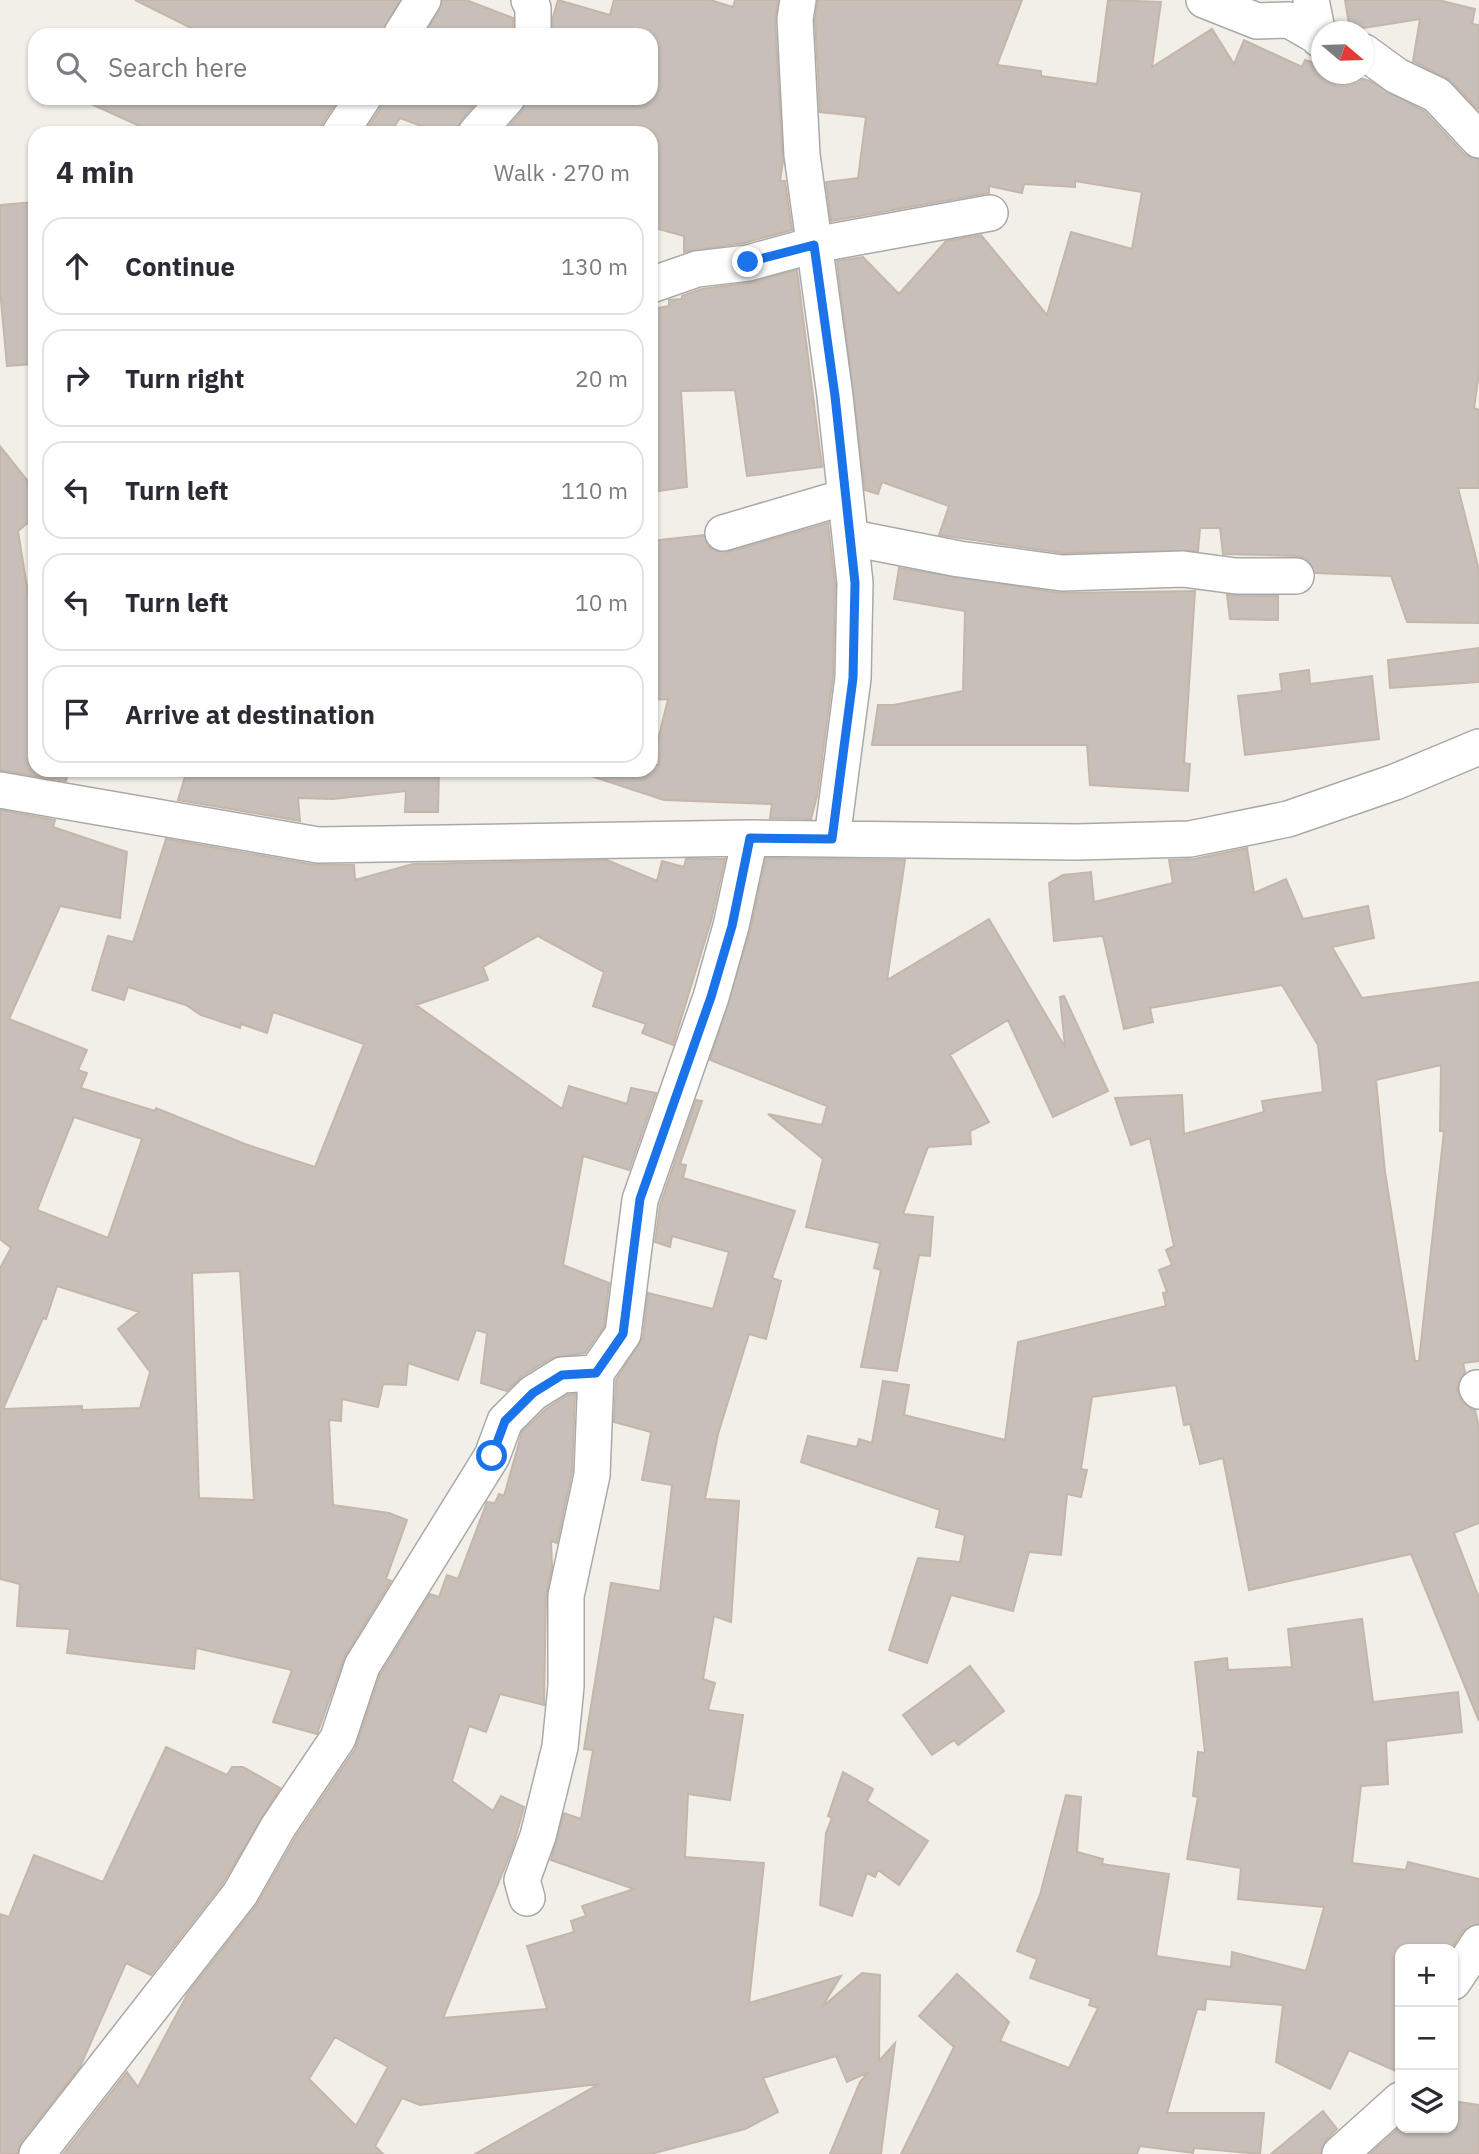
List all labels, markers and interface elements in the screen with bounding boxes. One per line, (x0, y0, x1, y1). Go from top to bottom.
north arrow (1311, 21, 1374, 84)
search box (28, 28, 658, 105)
icon: search (52, 48, 90, 86)
text: Search here (108, 50, 247, 84)
text: 4 min (56, 152, 134, 191)
text: Walk · 270 m (494, 157, 630, 187)
route end (732, 246, 763, 277)
icon: ahead (58, 247, 96, 285)
text: Continue (125, 249, 235, 283)
text: 130 m (561, 251, 628, 281)
icon: right (58, 359, 96, 397)
text: Turn right (125, 361, 244, 395)
text: 20 m (575, 363, 628, 393)
icon: left (58, 471, 96, 509)
text: Turn left (125, 473, 228, 507)
text: 110 m (561, 475, 628, 505)
icon: left (58, 583, 96, 621)
text: Turn left (125, 585, 228, 619)
text: 10 m (575, 587, 628, 617)
icon: arrive (58, 695, 96, 733)
text: Arrive at destination (125, 697, 375, 731)
route start (476, 1440, 507, 1471)
map controls (1395, 1944, 1458, 2133)
button: + (1395, 1944, 1458, 2007)
button: − (1395, 2007, 1458, 2070)
button: layers (1395, 2070, 1458, 2133)

